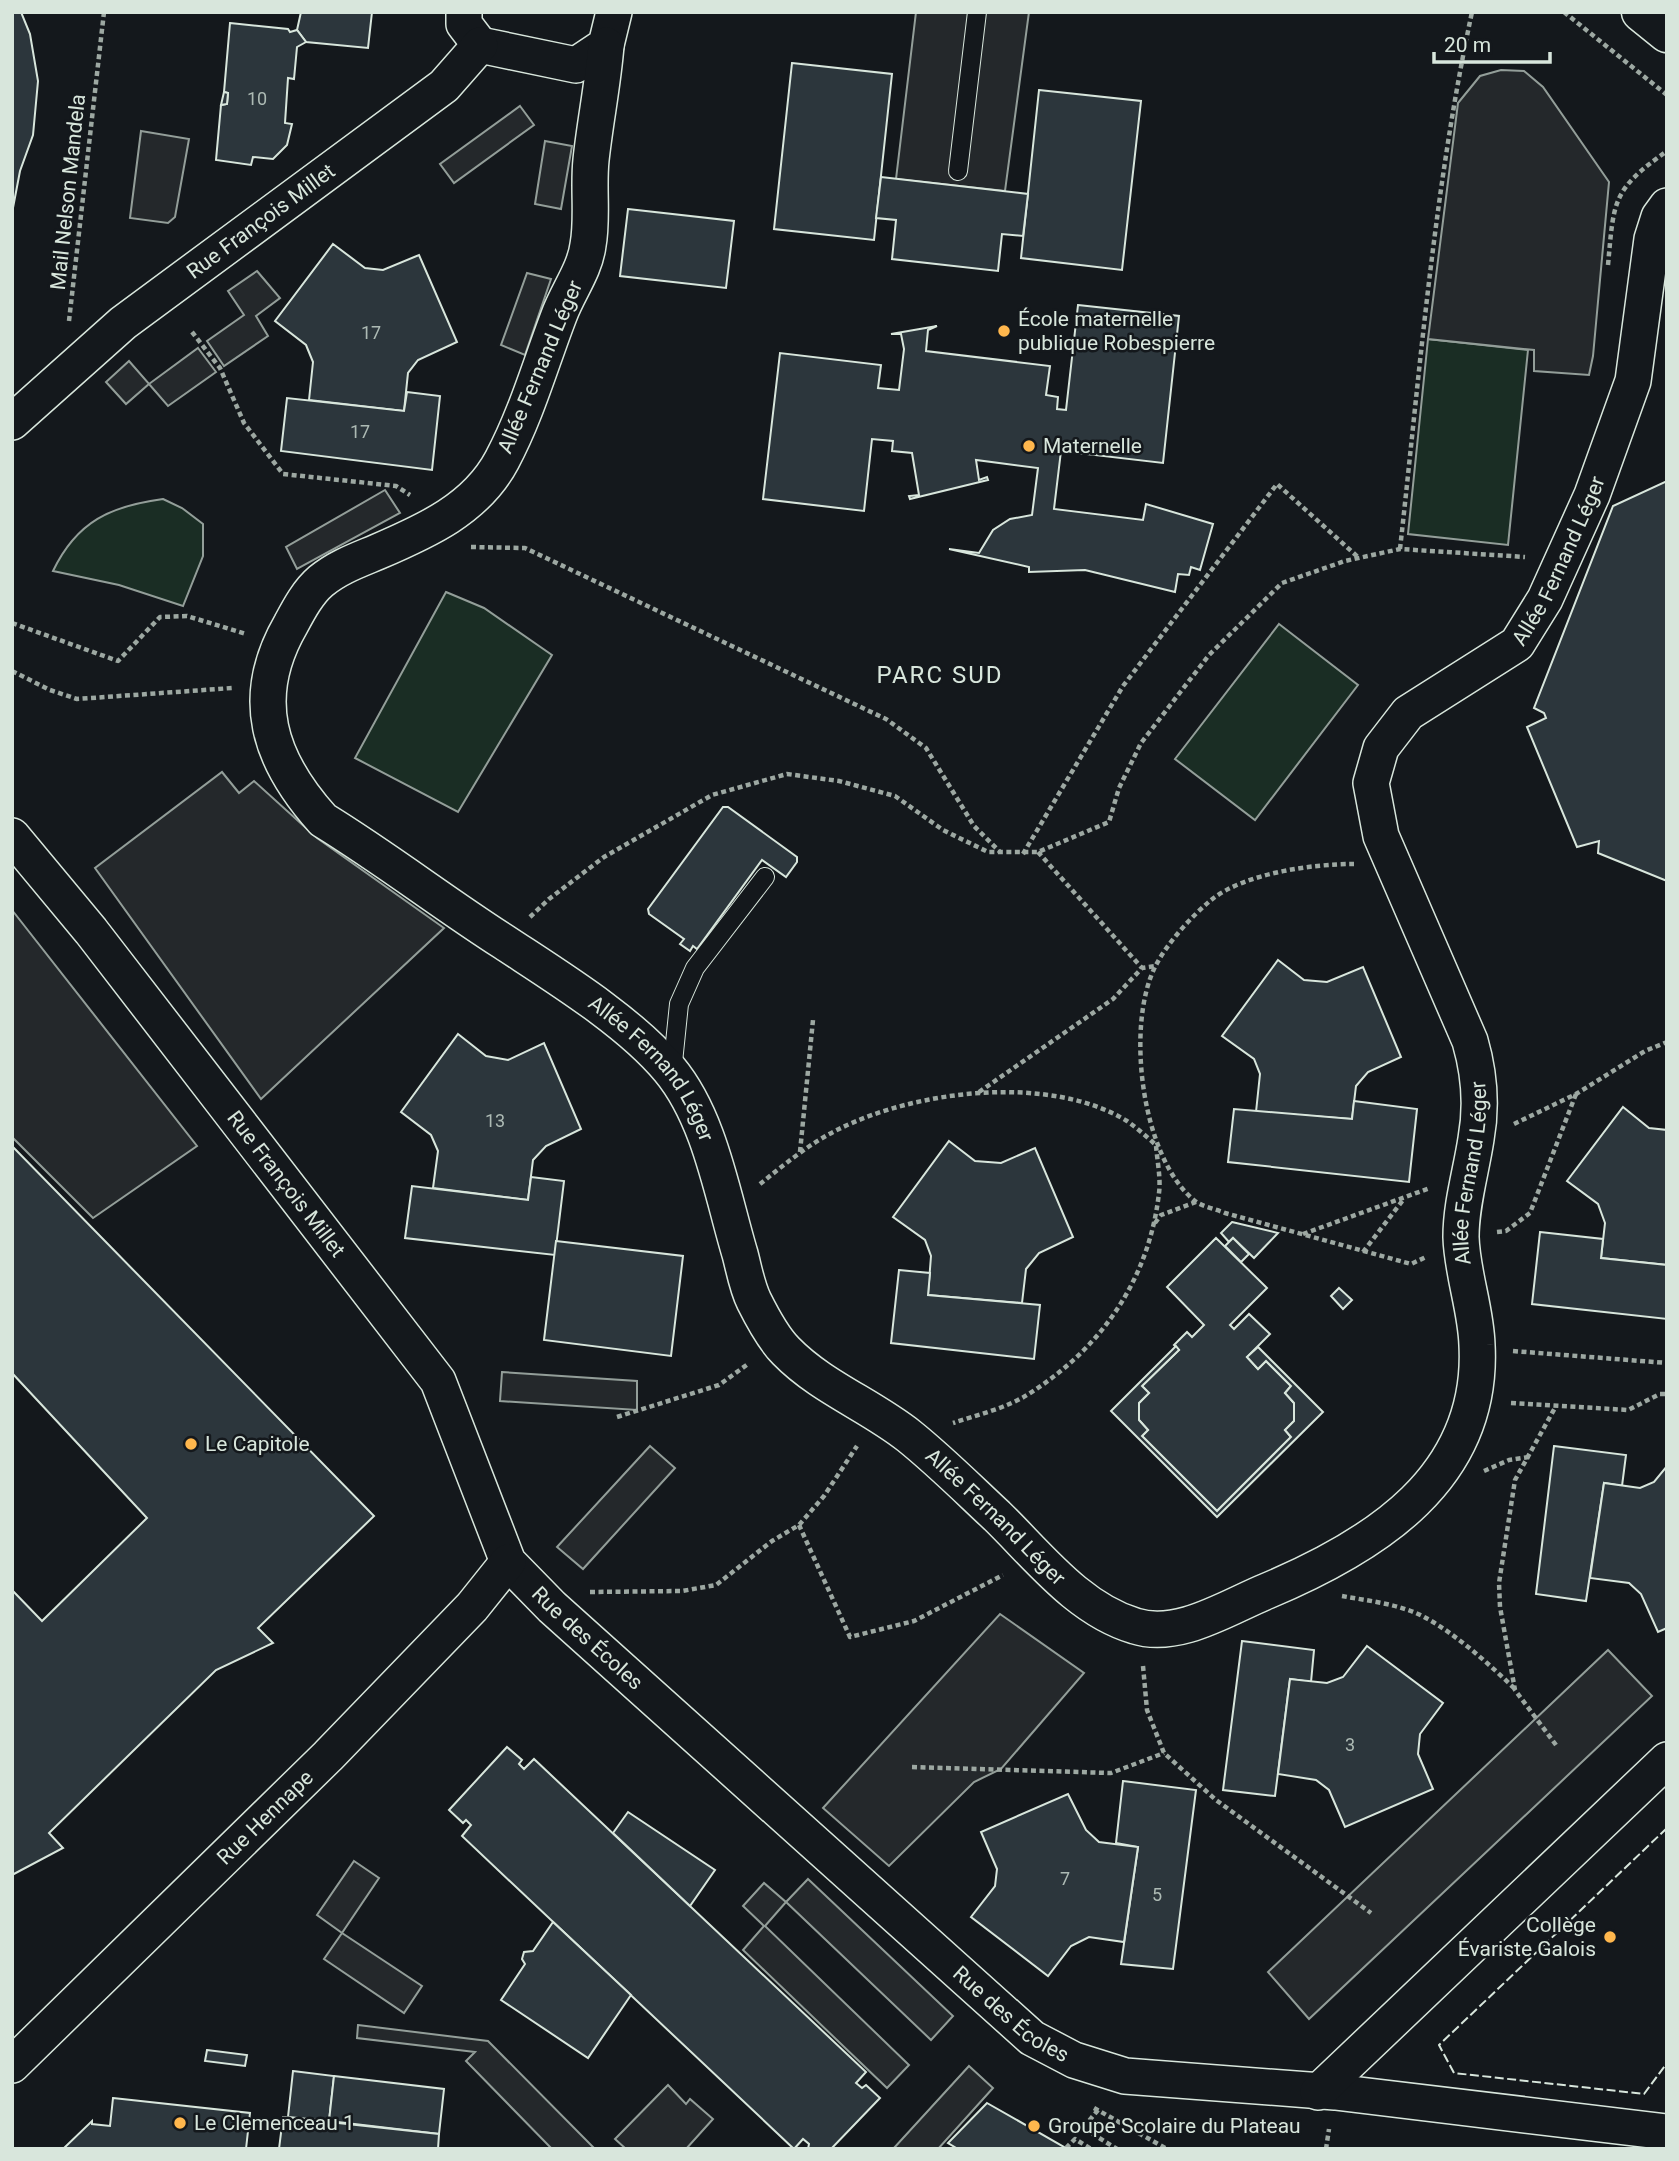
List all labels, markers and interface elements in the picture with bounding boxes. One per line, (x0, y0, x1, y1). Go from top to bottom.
scale bar (1434, 21, 1550, 65)
text: 20 m (1444, 33, 1491, 57)
house number: 10 (247, 88, 267, 109)
street label: Mail Nelson Mandela (46, 93, 90, 291)
street label: Rue François Millet (182, 159, 340, 284)
street label: Allée Fernand Léger (493, 277, 587, 457)
place label: École maternelle publique Robespierre (1018, 307, 1215, 355)
house number: 17 (361, 322, 381, 343)
marker: École maternelle publique Robespierre (996, 323, 1012, 339)
house number: 17 (350, 421, 370, 442)
place label: Maternelle (1043, 434, 1142, 458)
marker: Maternelle (1021, 438, 1037, 454)
street label: Allée Fernand Léger (1507, 473, 1610, 650)
district label: PARC SUD (876, 661, 1004, 689)
street label: Allée Fernand Léger (584, 991, 719, 1144)
street label: Allée Fernand Léger (1449, 1080, 1491, 1267)
street label: Rue François Millet (222, 1106, 350, 1262)
house number: 13 (485, 1110, 505, 1131)
place label: Le Capitole (205, 1432, 310, 1456)
marker: Le Capitole (183, 1436, 199, 1452)
street label: Allée Fernand Léger (921, 1444, 1070, 1590)
street label: Rue des Écoles (527, 1582, 648, 1695)
house number: 3 (1345, 1734, 1355, 1755)
street label: Rue Hennape (212, 1765, 318, 1870)
house number: 7 (1060, 1868, 1070, 1889)
house number: 5 (1152, 1884, 1162, 1905)
place label: Collège Évariste Galois (1458, 1913, 1596, 1961)
marker: Collège Évariste Galois (1602, 1929, 1618, 1945)
street label: Rue des Écoles (948, 1961, 1073, 2067)
place label: Le Clemenceau 1 (194, 2111, 355, 2135)
place label: Groupe Scolaire du Plateau (1048, 2114, 1301, 2138)
marker: Le Clemenceau 1 (172, 2115, 188, 2131)
marker: Groupe Scolaire du Plateau (1026, 2118, 1042, 2134)

